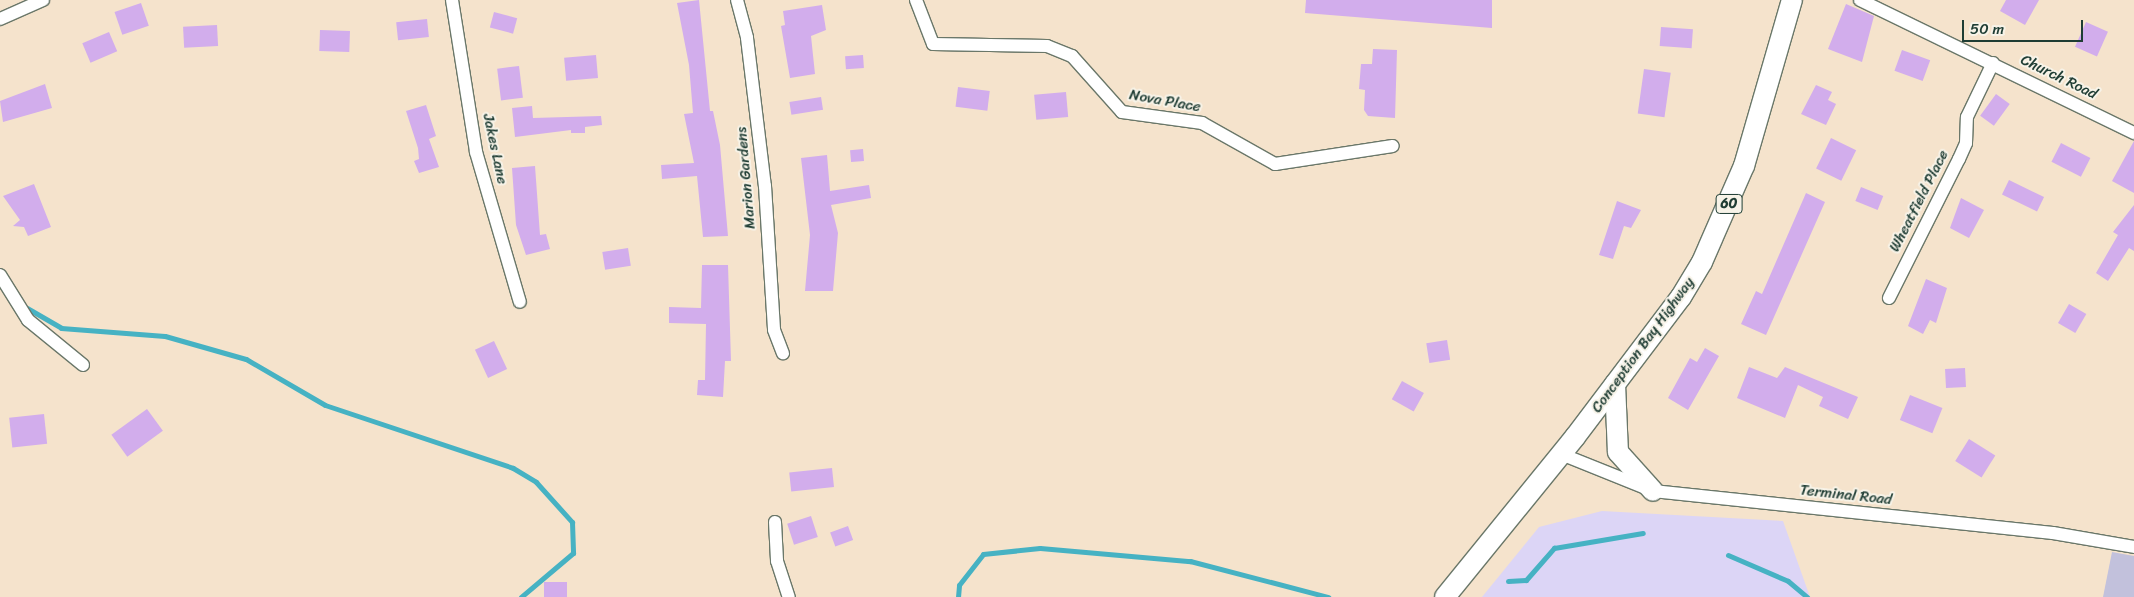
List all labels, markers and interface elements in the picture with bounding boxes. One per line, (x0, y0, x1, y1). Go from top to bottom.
scale bar (1964, 10, 2085, 42)
text: 50 m (1970, 16, 2004, 42)
street label: Church Road (2018, 51, 2100, 103)
street label: Nova Place (1128, 86, 1202, 116)
street label: Jakes Lane (479, 112, 511, 186)
street label: Marion Gardens (733, 126, 759, 230)
street label: Wheatfield Place (1886, 147, 1952, 255)
road number: 60 (1715, 192, 1743, 215)
street label: Conception Bay Highway (1588, 274, 1698, 416)
street label: Terminal Road (1799, 481, 1893, 509)

